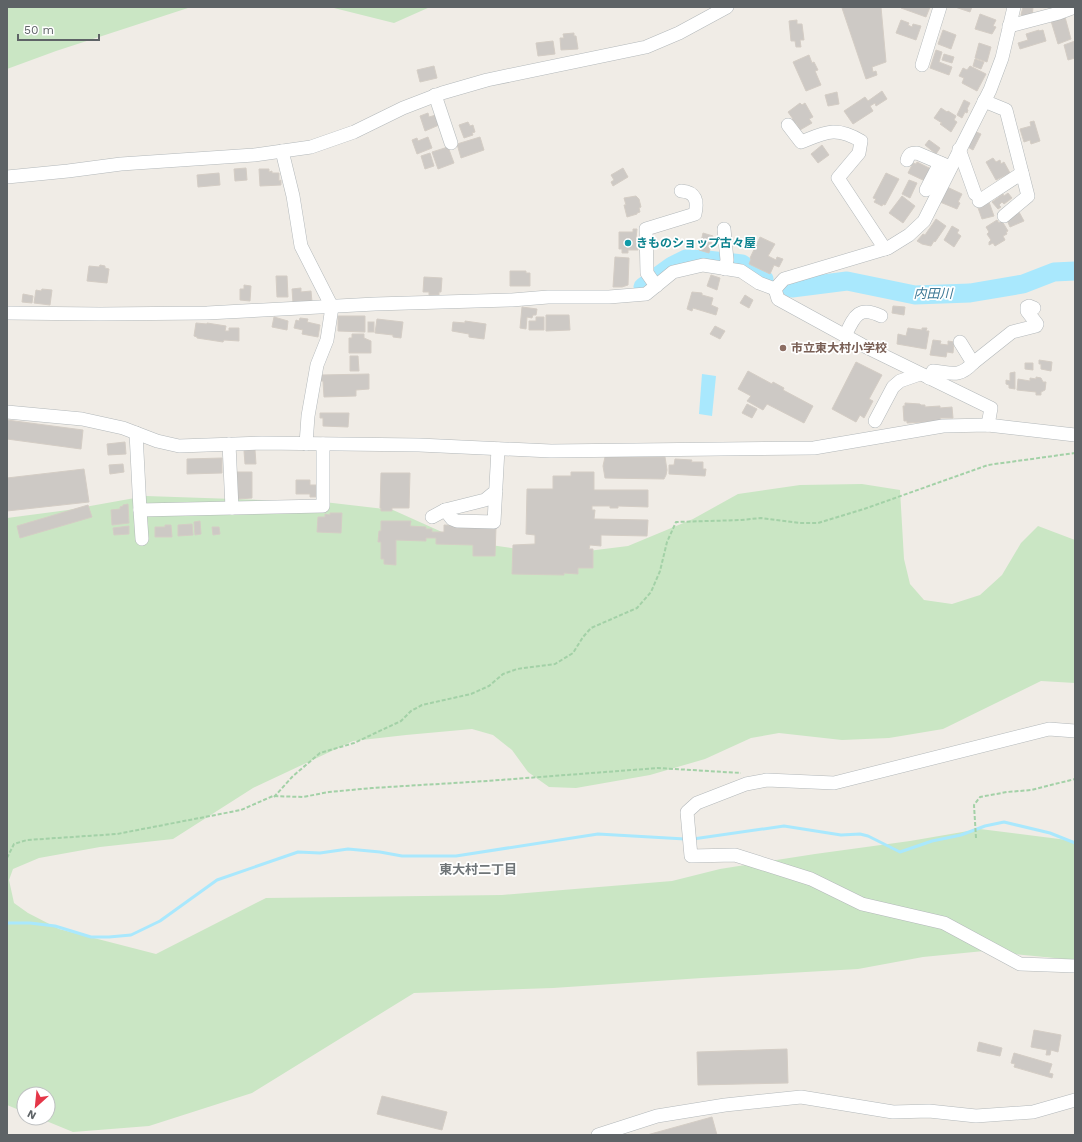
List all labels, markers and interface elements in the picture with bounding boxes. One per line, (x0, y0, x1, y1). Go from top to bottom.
scale bar (18, 16, 99, 42)
text: 50 m (24, 23, 54, 37)
place label: きものショップ古々屋 (636, 236, 756, 250)
marker: きものショップ古々屋 (623, 238, 633, 248)
water label: 内田川 (913, 286, 954, 301)
place label: 市立東大村小学校 (791, 341, 887, 355)
marker: 市立東大村小学校 (778, 343, 788, 353)
district label: 東大村二丁目 (439, 862, 517, 877)
north arrow (16, 1086, 56, 1126)
text: N (25, 1107, 38, 1122)

